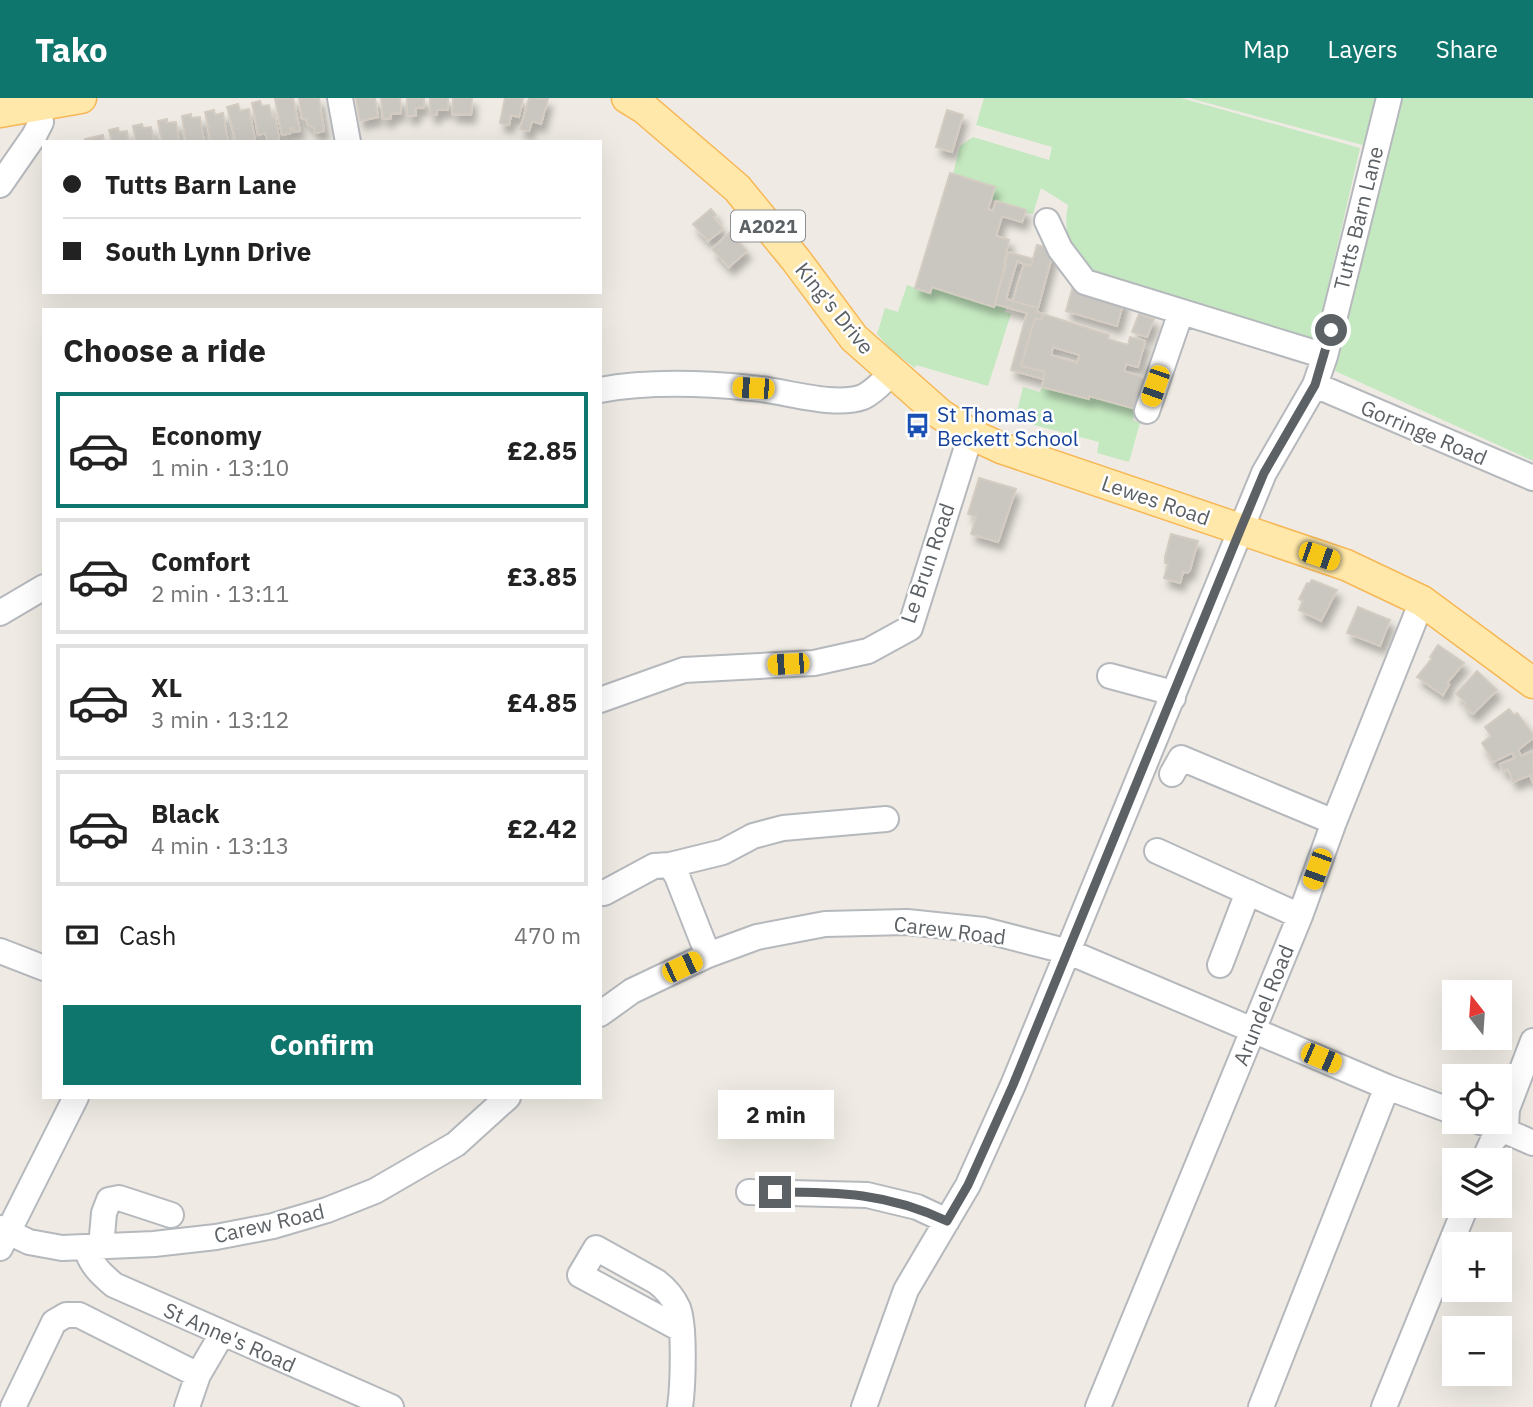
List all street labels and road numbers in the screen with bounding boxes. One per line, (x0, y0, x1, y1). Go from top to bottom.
street label: Tutts Barn Lane (1327, 143, 1389, 293)
road number: A2021 (731, 210, 805, 242)
street label: King's Drive (789, 256, 881, 360)
street label: Gorringe Road (1357, 393, 1491, 471)
street label: Lewes Road (1098, 468, 1214, 532)
street label: Le Brun Road (893, 499, 961, 627)
street label: Carew Road (892, 909, 1008, 951)
street label: Arundel Road (1226, 941, 1300, 1069)
street label: Carew Road (211, 1197, 327, 1249)
street label: St Anne's Road (160, 1295, 300, 1379)

